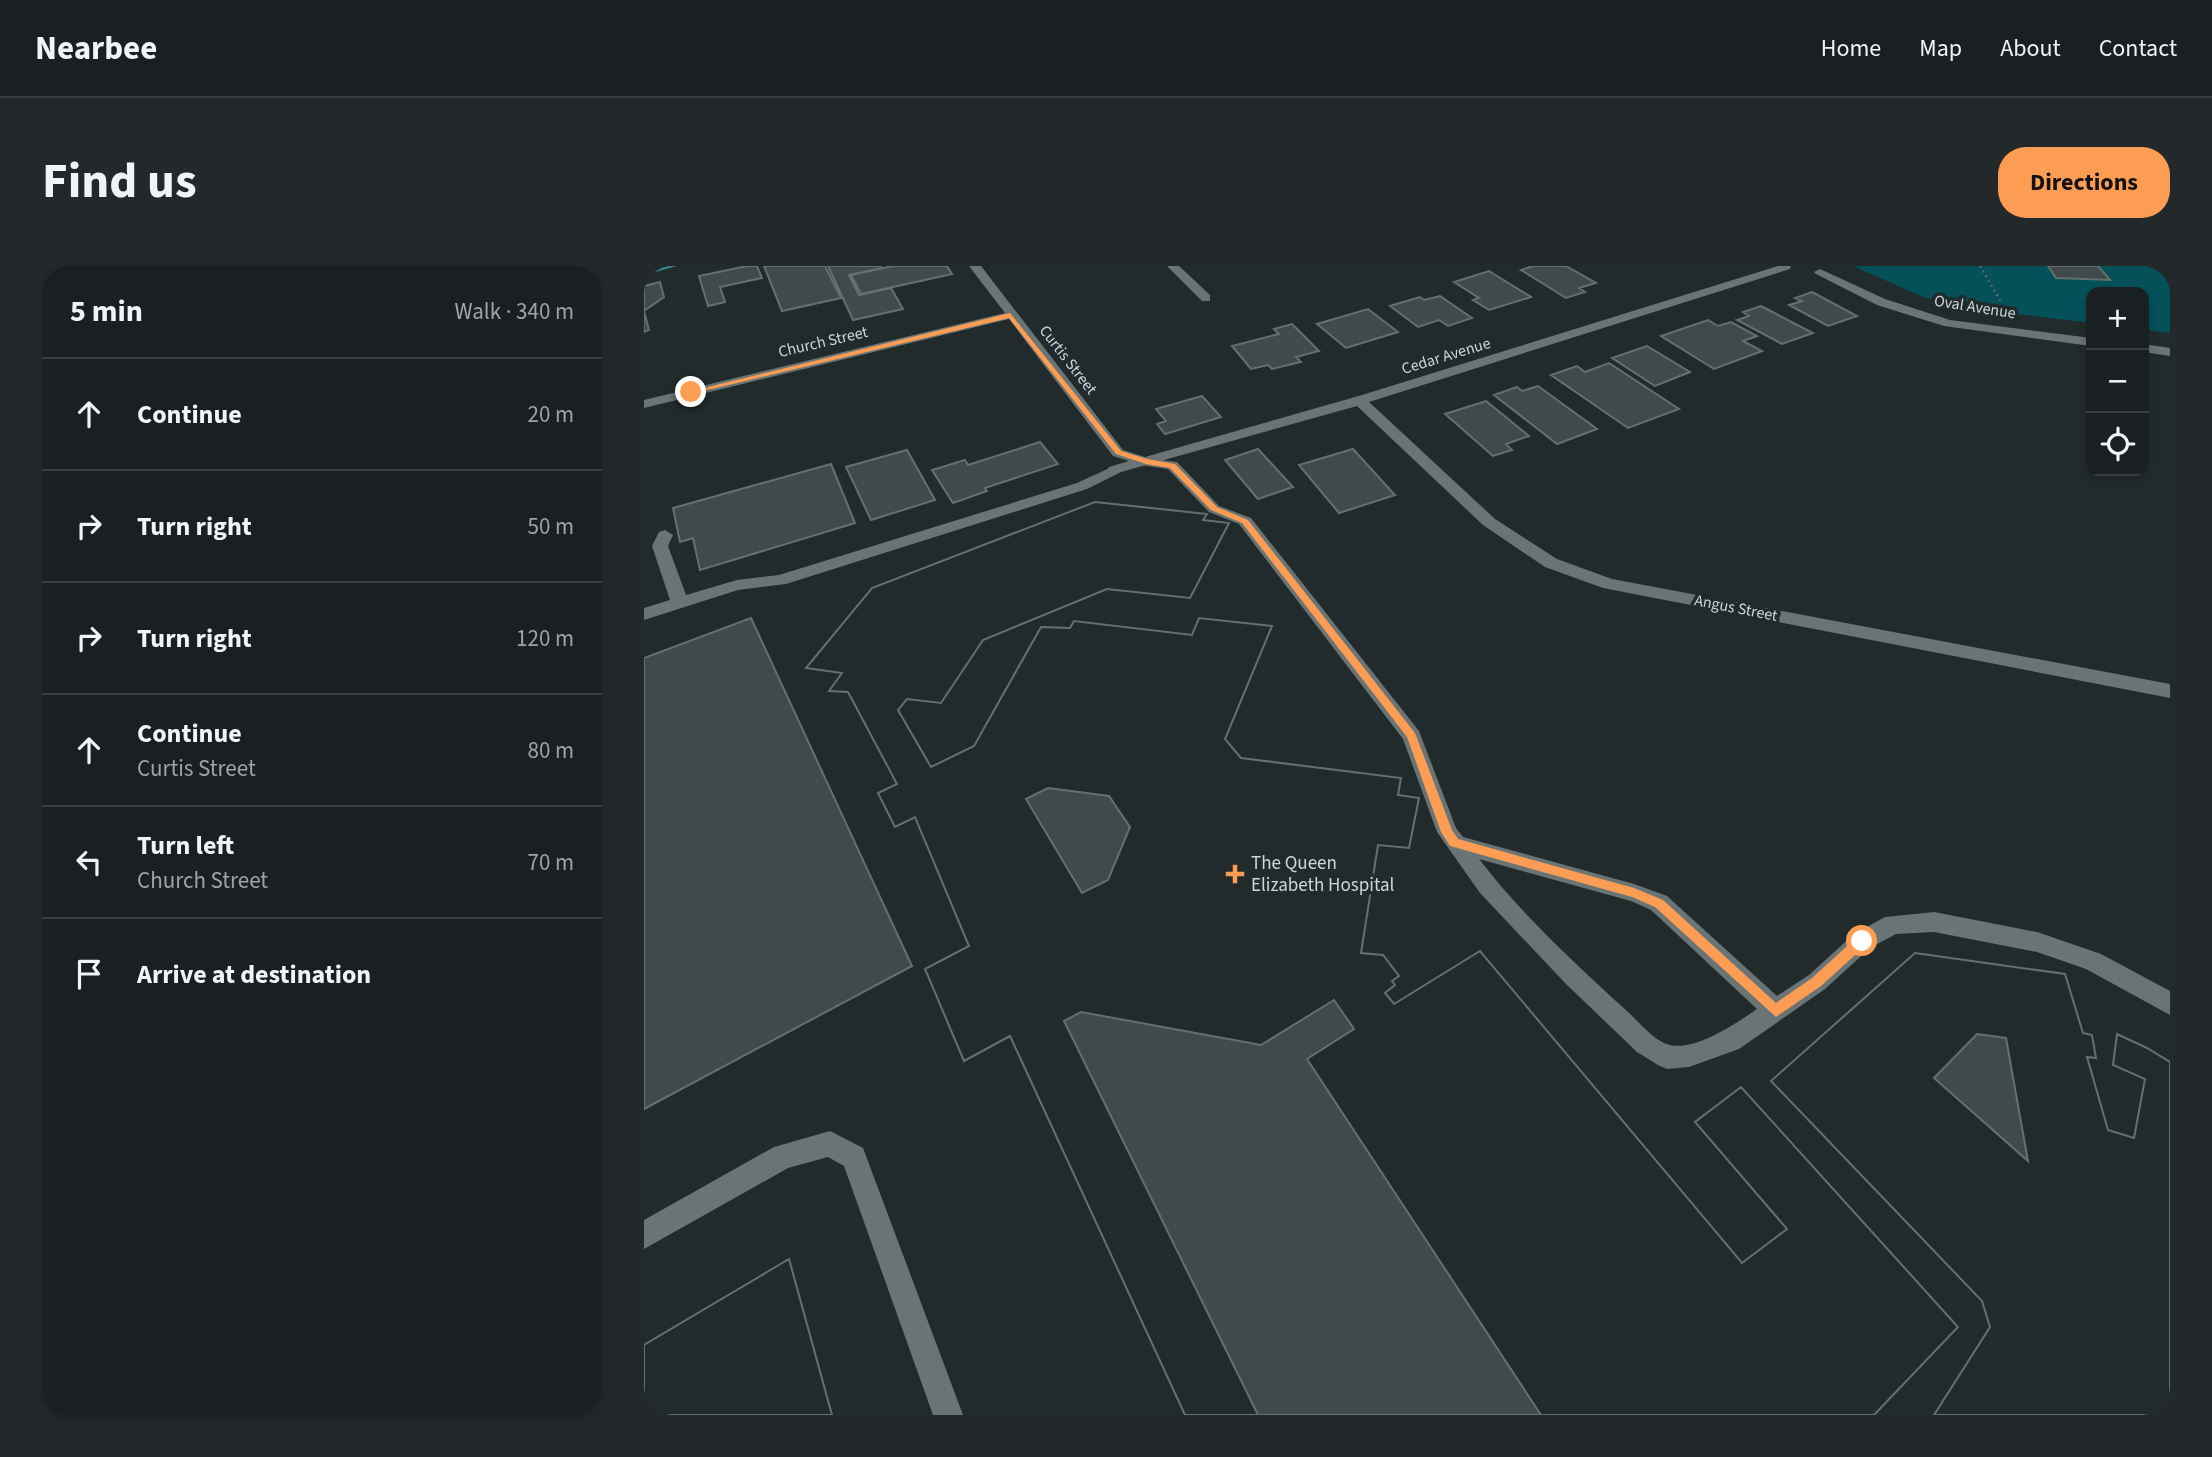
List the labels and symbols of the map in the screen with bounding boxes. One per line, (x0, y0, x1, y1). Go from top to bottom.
street label: Oval Avenue (1933, 290, 2017, 324)
street label: Church Street (776, 321, 870, 363)
street label: Curtis Street (1034, 321, 1102, 400)
street label: Cedar Avenue (1399, 332, 1493, 380)
route end (675, 376, 706, 407)
street label: Angus Street (1693, 589, 1780, 627)
place label: The Queen Elizabeth Hospital (1251, 850, 1394, 899)
marker: The Queen Elizabeth Hospital (1225, 864, 1245, 884)
route start (1846, 925, 1877, 956)

